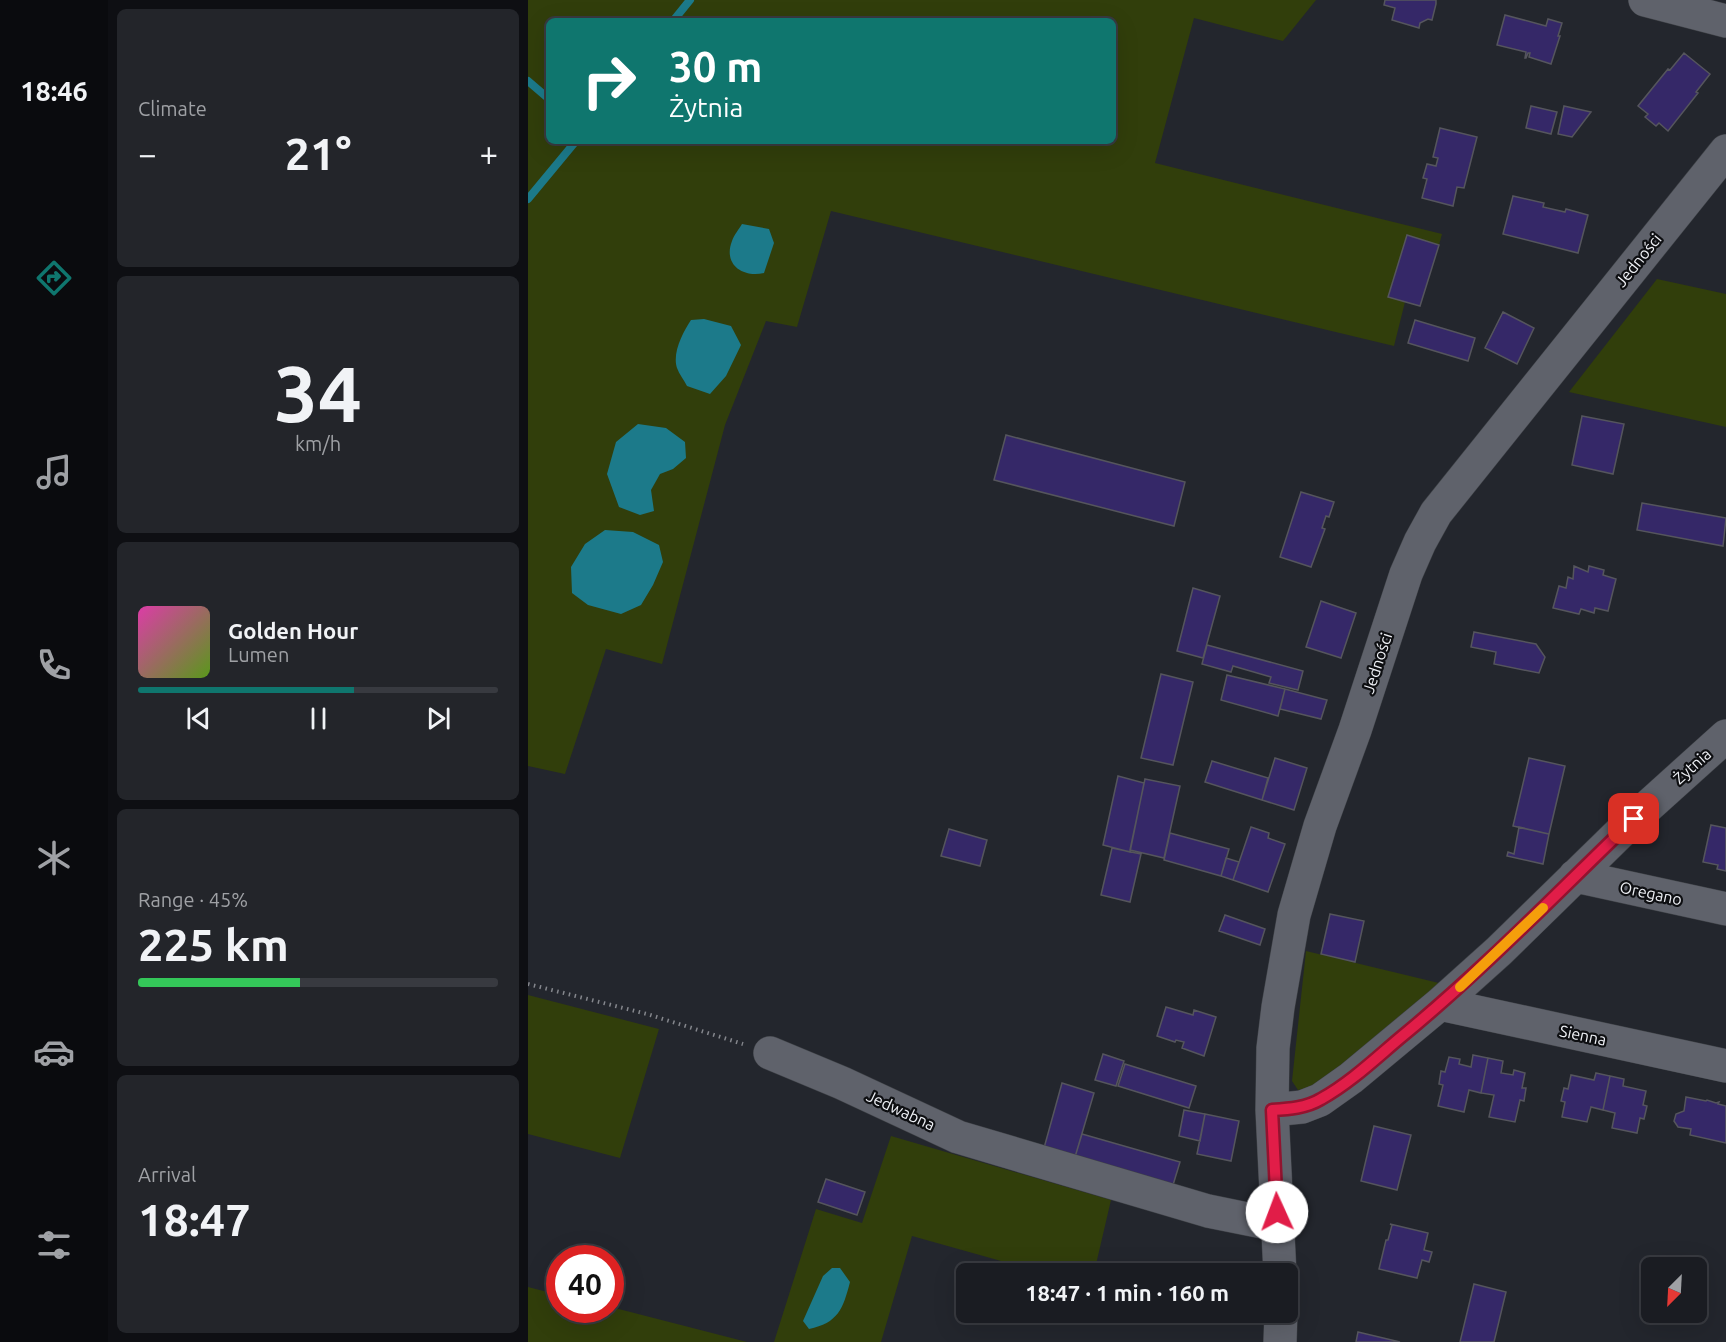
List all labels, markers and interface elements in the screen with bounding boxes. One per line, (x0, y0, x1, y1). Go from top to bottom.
icon: right (570, 42, 648, 120)
text: 30 m (669, 43, 763, 90)
text: 18:46 (20, 76, 88, 106)
text: Żytnia (669, 92, 743, 122)
text: Climate (138, 97, 207, 120)
text: 21° (285, 128, 351, 179)
text: − (138, 135, 157, 172)
text: + (479, 135, 498, 172)
street label: Jedności (1611, 230, 1665, 290)
icon: directions (33, 257, 75, 299)
text: 34 (274, 349, 362, 437)
text: km/h (295, 432, 341, 455)
icon: music (33, 451, 75, 493)
text: Golden Hour (228, 618, 358, 643)
street label: Jedności (1359, 630, 1395, 696)
text: Lumen (228, 643, 289, 666)
icon: phone (33, 644, 75, 686)
icon: previous (182, 702, 215, 735)
icon: pause (302, 702, 335, 735)
icon: next (422, 702, 455, 735)
street label: Żytnia (1670, 745, 1714, 787)
pin (1608, 793, 1659, 844)
icon: arrive (1617, 802, 1650, 835)
icon: climate (33, 837, 75, 879)
street label: Oregano (1618, 878, 1684, 908)
text: Range · 45% (138, 888, 248, 911)
text: 225 km (138, 919, 289, 970)
street label: Sienna (1558, 1021, 1608, 1049)
icon: car (33, 1031, 75, 1073)
street label: Jedwabna (864, 1086, 938, 1134)
text: Arrival (138, 1163, 196, 1186)
position arrow (1245, 1180, 1309, 1244)
text: 18:47 (138, 1194, 251, 1245)
icon: filters (33, 1224, 75, 1266)
speed limit sign: 40 (546, 1245, 624, 1323)
north arrow (1641, 1257, 1707, 1323)
map controls (1641, 1257, 1707, 1323)
text: 18:47 · 1 min · 160 m (1025, 1280, 1229, 1305)

